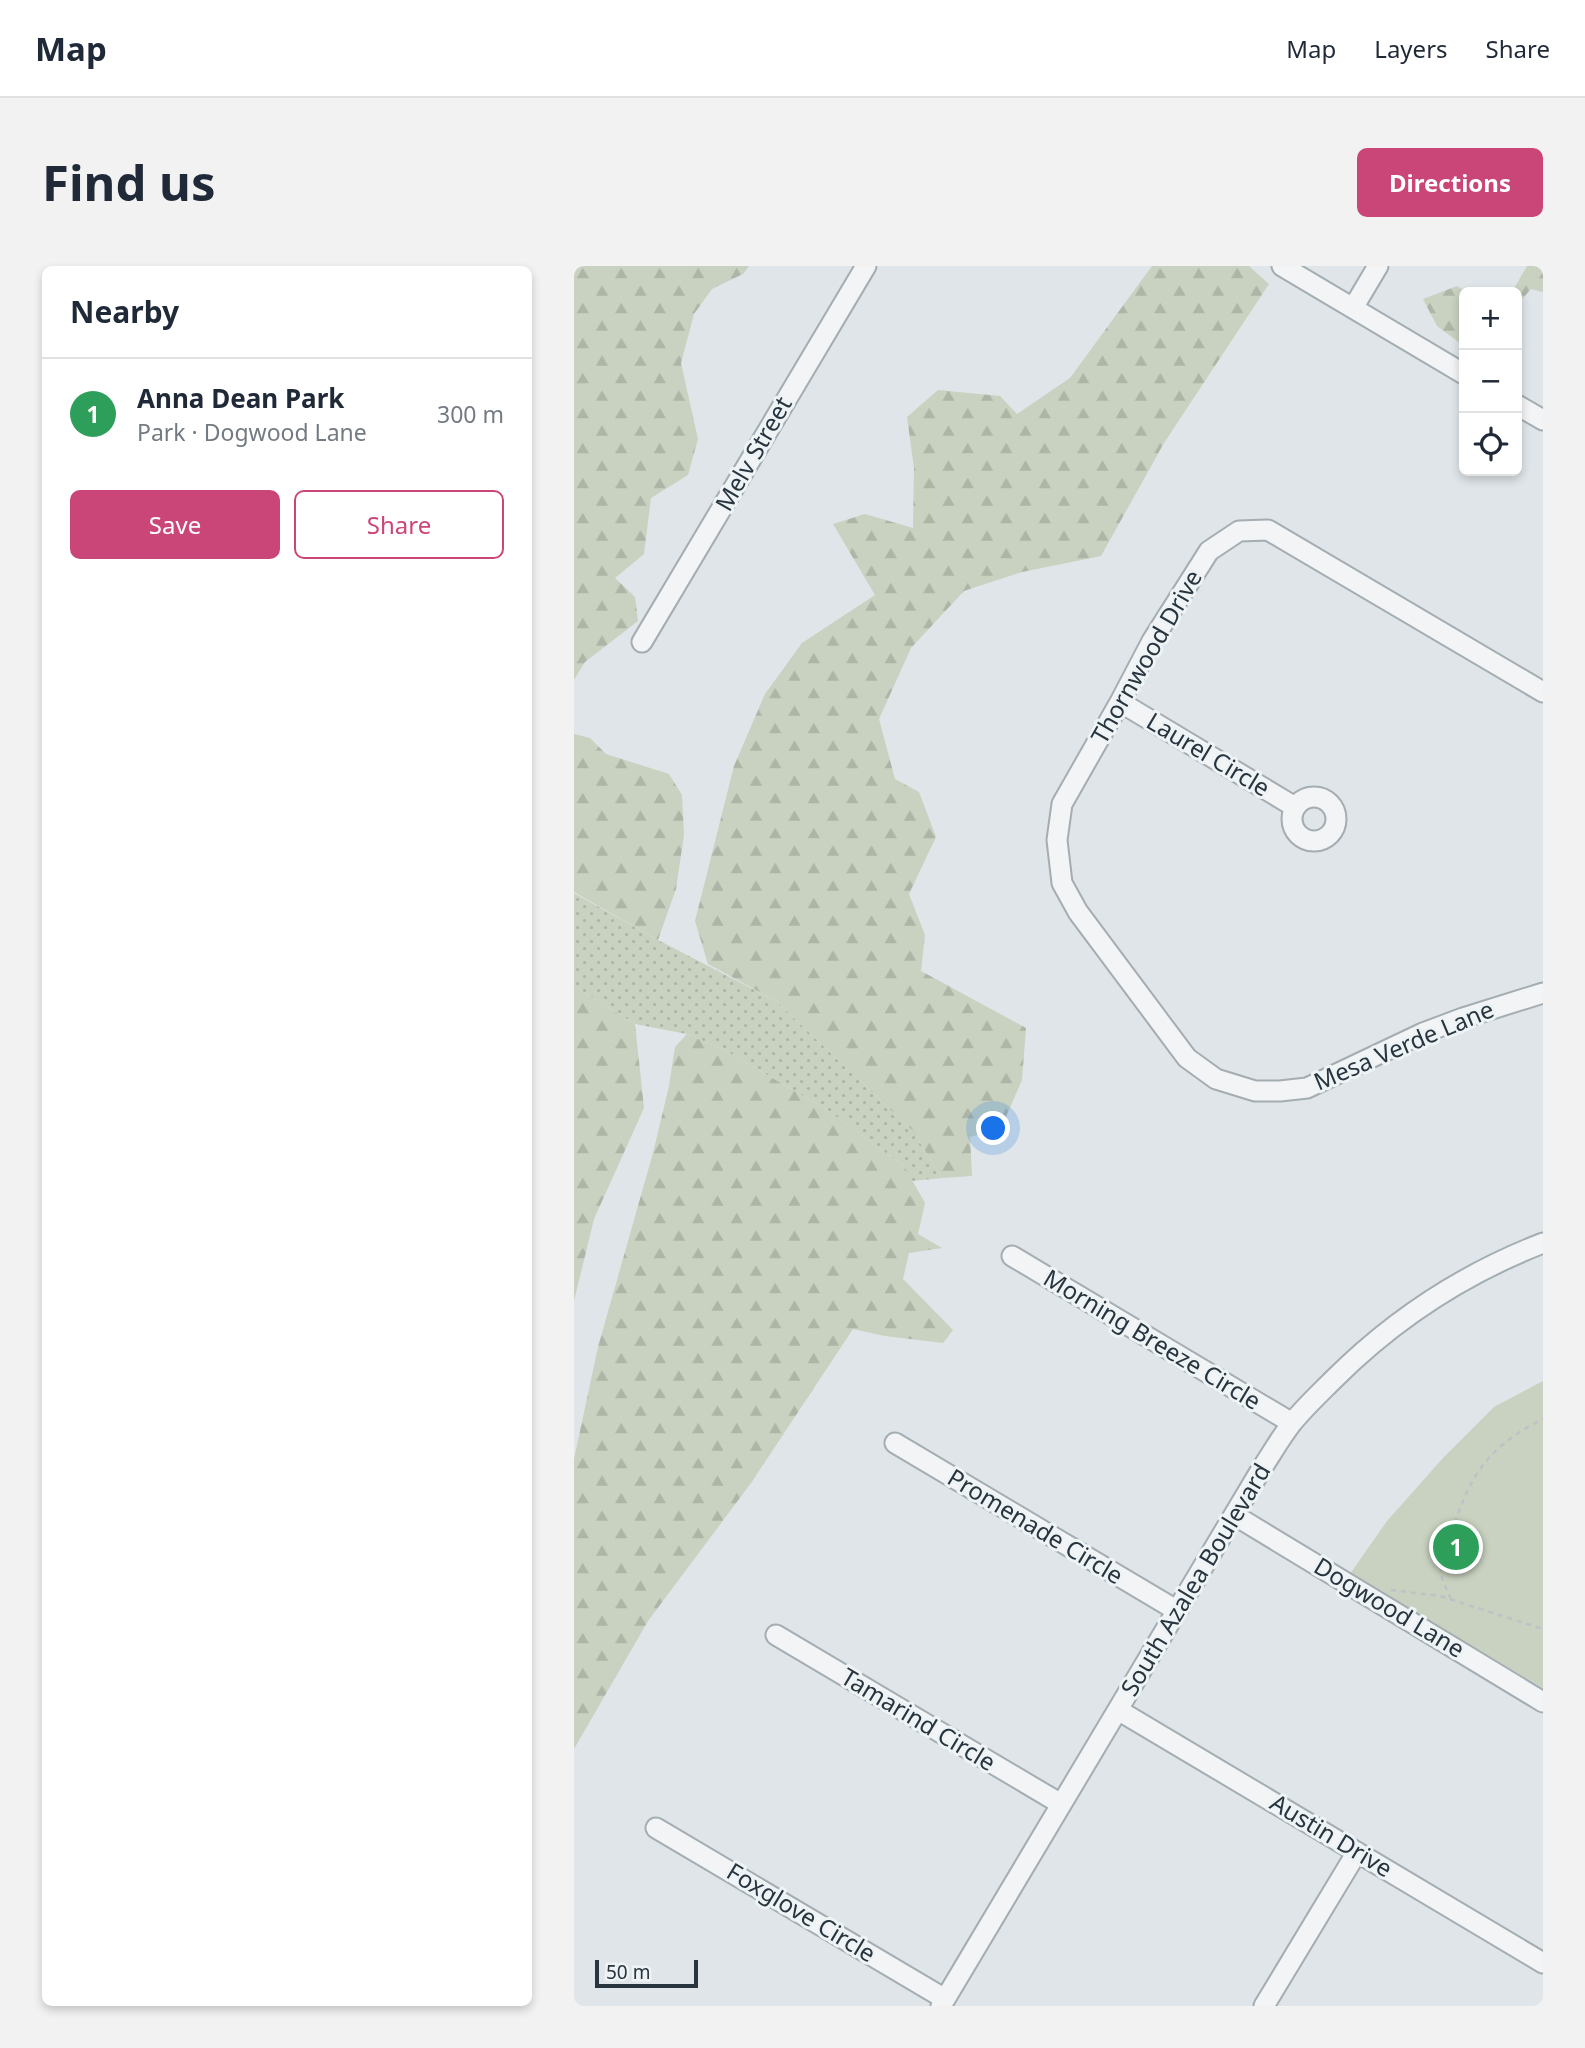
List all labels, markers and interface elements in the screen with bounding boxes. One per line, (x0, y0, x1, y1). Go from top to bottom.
text: Map (35, 26, 107, 71)
text: Map (1286, 32, 1336, 65)
text: Layers (1374, 32, 1448, 65)
text: Share (1486, 32, 1550, 65)
button: Directions (1357, 148, 1543, 217)
text: Find us (42, 149, 216, 215)
map controls (1459, 287, 1522, 476)
button: + (1459, 287, 1522, 350)
text: Nearby (70, 291, 179, 332)
button: − (1459, 350, 1522, 413)
text: Anna Dean Park (137, 380, 344, 416)
street label: Melv Street (707, 390, 799, 516)
text: 1 (86, 398, 100, 430)
text: 300 m (437, 398, 504, 430)
button: locate (1459, 413, 1522, 476)
text: Park · Dogwood Lane (137, 416, 367, 448)
button: Save (70, 490, 280, 559)
button: Share (294, 490, 504, 559)
street label: Thornwood Drive (1082, 563, 1209, 749)
street label: Laurel Circle (1141, 704, 1277, 803)
street label: Mesa Verde Lane (1308, 992, 1498, 1097)
your location (976, 1111, 1010, 1145)
street label: Morning Breeze Circle (1038, 1261, 1268, 1417)
street label: South Azalea Boulevard (1112, 1457, 1277, 1702)
street label: Promenade Circle (942, 1460, 1130, 1591)
pin: 1 (1433, 1521, 1479, 1573)
street label: Dogwood Lane (1308, 1549, 1471, 1665)
street label: Tamarind Circle (835, 1660, 1002, 1778)
street label: Austin Drive (1265, 1785, 1399, 1884)
street label: Foxglove Circle (721, 1854, 882, 1969)
scale bar (595, 1957, 698, 1989)
text: 50 m (606, 1959, 650, 1985)

